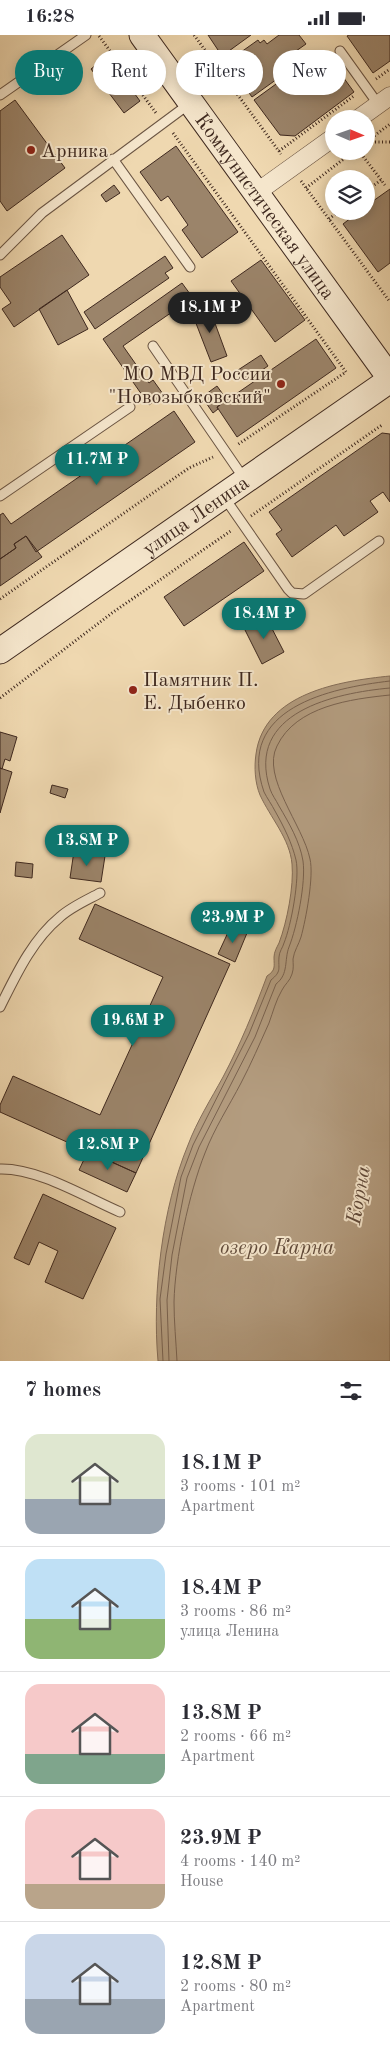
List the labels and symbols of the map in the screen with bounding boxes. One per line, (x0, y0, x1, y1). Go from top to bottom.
north arrow (325, 110, 375, 160)
street label: Коммунистическая улица (190, 111, 338, 304)
place label: Арника (41, 142, 108, 162)
marker: Арника (25, 144, 37, 156)
pin: 18.1M ₽ (164, 291, 256, 334)
place label: МО МВД России "Новозыбковский" (108, 365, 271, 408)
marker: МО МВД России "Новозыбковский" (275, 378, 287, 390)
pin: 11.7M ₽ (51, 443, 143, 486)
street label: улица Ленина (140, 473, 253, 560)
pin: 18.4M ₽ (218, 597, 310, 640)
place label: Памятник П. Е. Дыбенко (143, 671, 259, 714)
marker: Памятник П. Е. Дыбенко (127, 684, 139, 696)
pin: 13.8M ₽ (41, 825, 133, 867)
pin: 23.9M ₽ (187, 901, 279, 944)
pin: 19.6M ₽ (87, 1005, 179, 1047)
pin: 12.8M ₽ (62, 1129, 154, 1171)
water label: Корна (344, 1164, 375, 1227)
water label: озеро Карна (220, 1238, 334, 1259)

